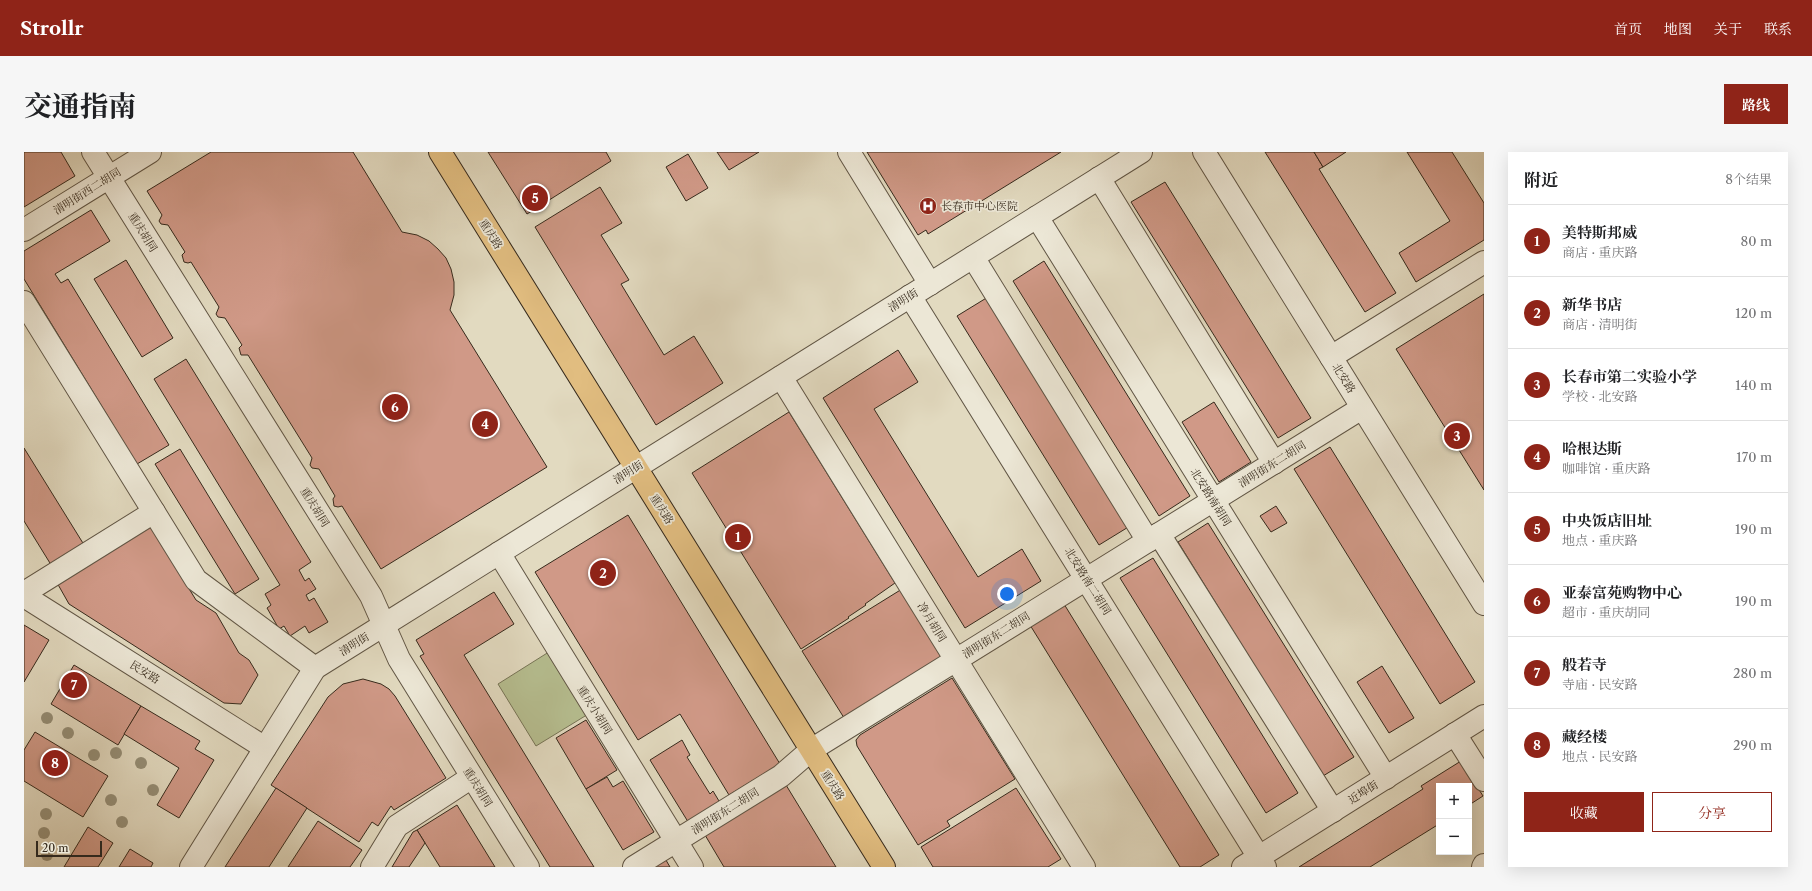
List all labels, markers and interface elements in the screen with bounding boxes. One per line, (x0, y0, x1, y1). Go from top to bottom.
text: Strollr (20, 17, 84, 40)
text: 首页 (1614, 20, 1642, 38)
text: 地图 (1664, 20, 1692, 38)
text: 关于 (1714, 20, 1742, 38)
text: 联系 (1764, 20, 1792, 38)
button: 路线 (1724, 84, 1788, 124)
text: 交通指南 (24, 89, 136, 123)
street label: 清明街西二胡同 (51, 165, 123, 217)
text: 附近 (1524, 170, 1558, 190)
text: 8个结果 (1725, 171, 1772, 187)
pin: 5 (522, 183, 548, 213)
hospital icon: 长春市中心医院 (918, 196, 938, 216)
place label: 长春市中心医院 (941, 199, 1018, 213)
street label: 重庆胡同 (125, 210, 161, 254)
street label: 重庆路 (476, 216, 506, 252)
text: 美特斯邦威 (1562, 223, 1637, 242)
text: 1 (1534, 233, 1540, 249)
text: 80 m (1740, 233, 1772, 249)
text: 商店 · 重庆路 (1562, 244, 1638, 260)
street label: 清明街 (885, 285, 921, 315)
text: 新华书店 (1562, 295, 1622, 314)
text: 2 (1533, 305, 1541, 321)
text: 120 m (1735, 305, 1772, 321)
text: 商店 · 清明街 (1562, 316, 1638, 332)
street label: 北安路 (1329, 360, 1359, 396)
text: 长春市第二实验小学 (1562, 367, 1697, 386)
text: 3 (1533, 377, 1541, 393)
text: 140 m (1735, 377, 1772, 393)
text: 学校 · 北安路 (1562, 388, 1638, 404)
pin: 6 (382, 392, 408, 422)
pin: 4 (472, 409, 498, 439)
pin: 3 (1444, 421, 1470, 451)
street label: 清明街东二胡同 (1236, 438, 1308, 490)
text: 哈根达斯 (1562, 439, 1622, 458)
text: 4 (1533, 449, 1541, 465)
text: 170 m (1736, 449, 1772, 465)
street label: 清明街 (610, 457, 646, 487)
text: 咖啡馆 · 重庆路 (1562, 460, 1651, 476)
street label: 北安路南胡同 (1188, 465, 1234, 529)
street label: 重庆胡同 (297, 485, 333, 529)
street label: 重庆路 (647, 491, 677, 527)
text: 中央饭店旧址 (1562, 511, 1652, 530)
text: 5 (1533, 521, 1541, 537)
text: 190 m (1735, 521, 1772, 537)
pin: 1 (725, 522, 751, 552)
text: 地点 · 重庆路 (1562, 532, 1638, 548)
street label: 北安路南二胡同 (1062, 545, 1114, 617)
pin: 2 (590, 558, 616, 588)
text: 亚泰富苑购物中心 (1562, 583, 1682, 602)
your location (997, 584, 1017, 604)
text: 6 (1533, 593, 1541, 609)
text: 190 m (1735, 593, 1772, 609)
street label: 净月胡同 (914, 600, 950, 644)
text: 超市 · 重庆胡同 (1562, 604, 1651, 620)
street label: 清明街东二胡同 (960, 609, 1032, 661)
street label: 清明街 (336, 629, 372, 659)
text: 般若寺 (1562, 655, 1607, 674)
street label: 民安路 (127, 657, 163, 687)
text: 7 (1534, 665, 1540, 681)
text: 280 m (1733, 665, 1772, 681)
pin: 7 (61, 670, 87, 700)
text: 寺庙 · 民安路 (1562, 676, 1638, 692)
street label: 重庆小胡同 (574, 683, 616, 737)
text: 藏经楼 (1562, 727, 1607, 746)
text: 8 (1533, 737, 1541, 753)
text: 290 m (1733, 737, 1772, 753)
pin: 8 (42, 748, 68, 778)
text: 地点 · 民安路 (1562, 748, 1638, 764)
street label: 重庆胡同 (460, 765, 496, 809)
street label: 重庆路 (818, 767, 848, 803)
street label: 近埠街 (1345, 777, 1381, 807)
map controls (1436, 783, 1472, 855)
button: + (1436, 783, 1472, 819)
street label: 清明街东二胡同 (689, 785, 761, 837)
button: 收藏 (1524, 792, 1644, 832)
button: 分享 (1652, 792, 1772, 832)
button: − (1436, 819, 1472, 855)
scale bar (36, 839, 102, 858)
text: 20 m (42, 841, 68, 855)

